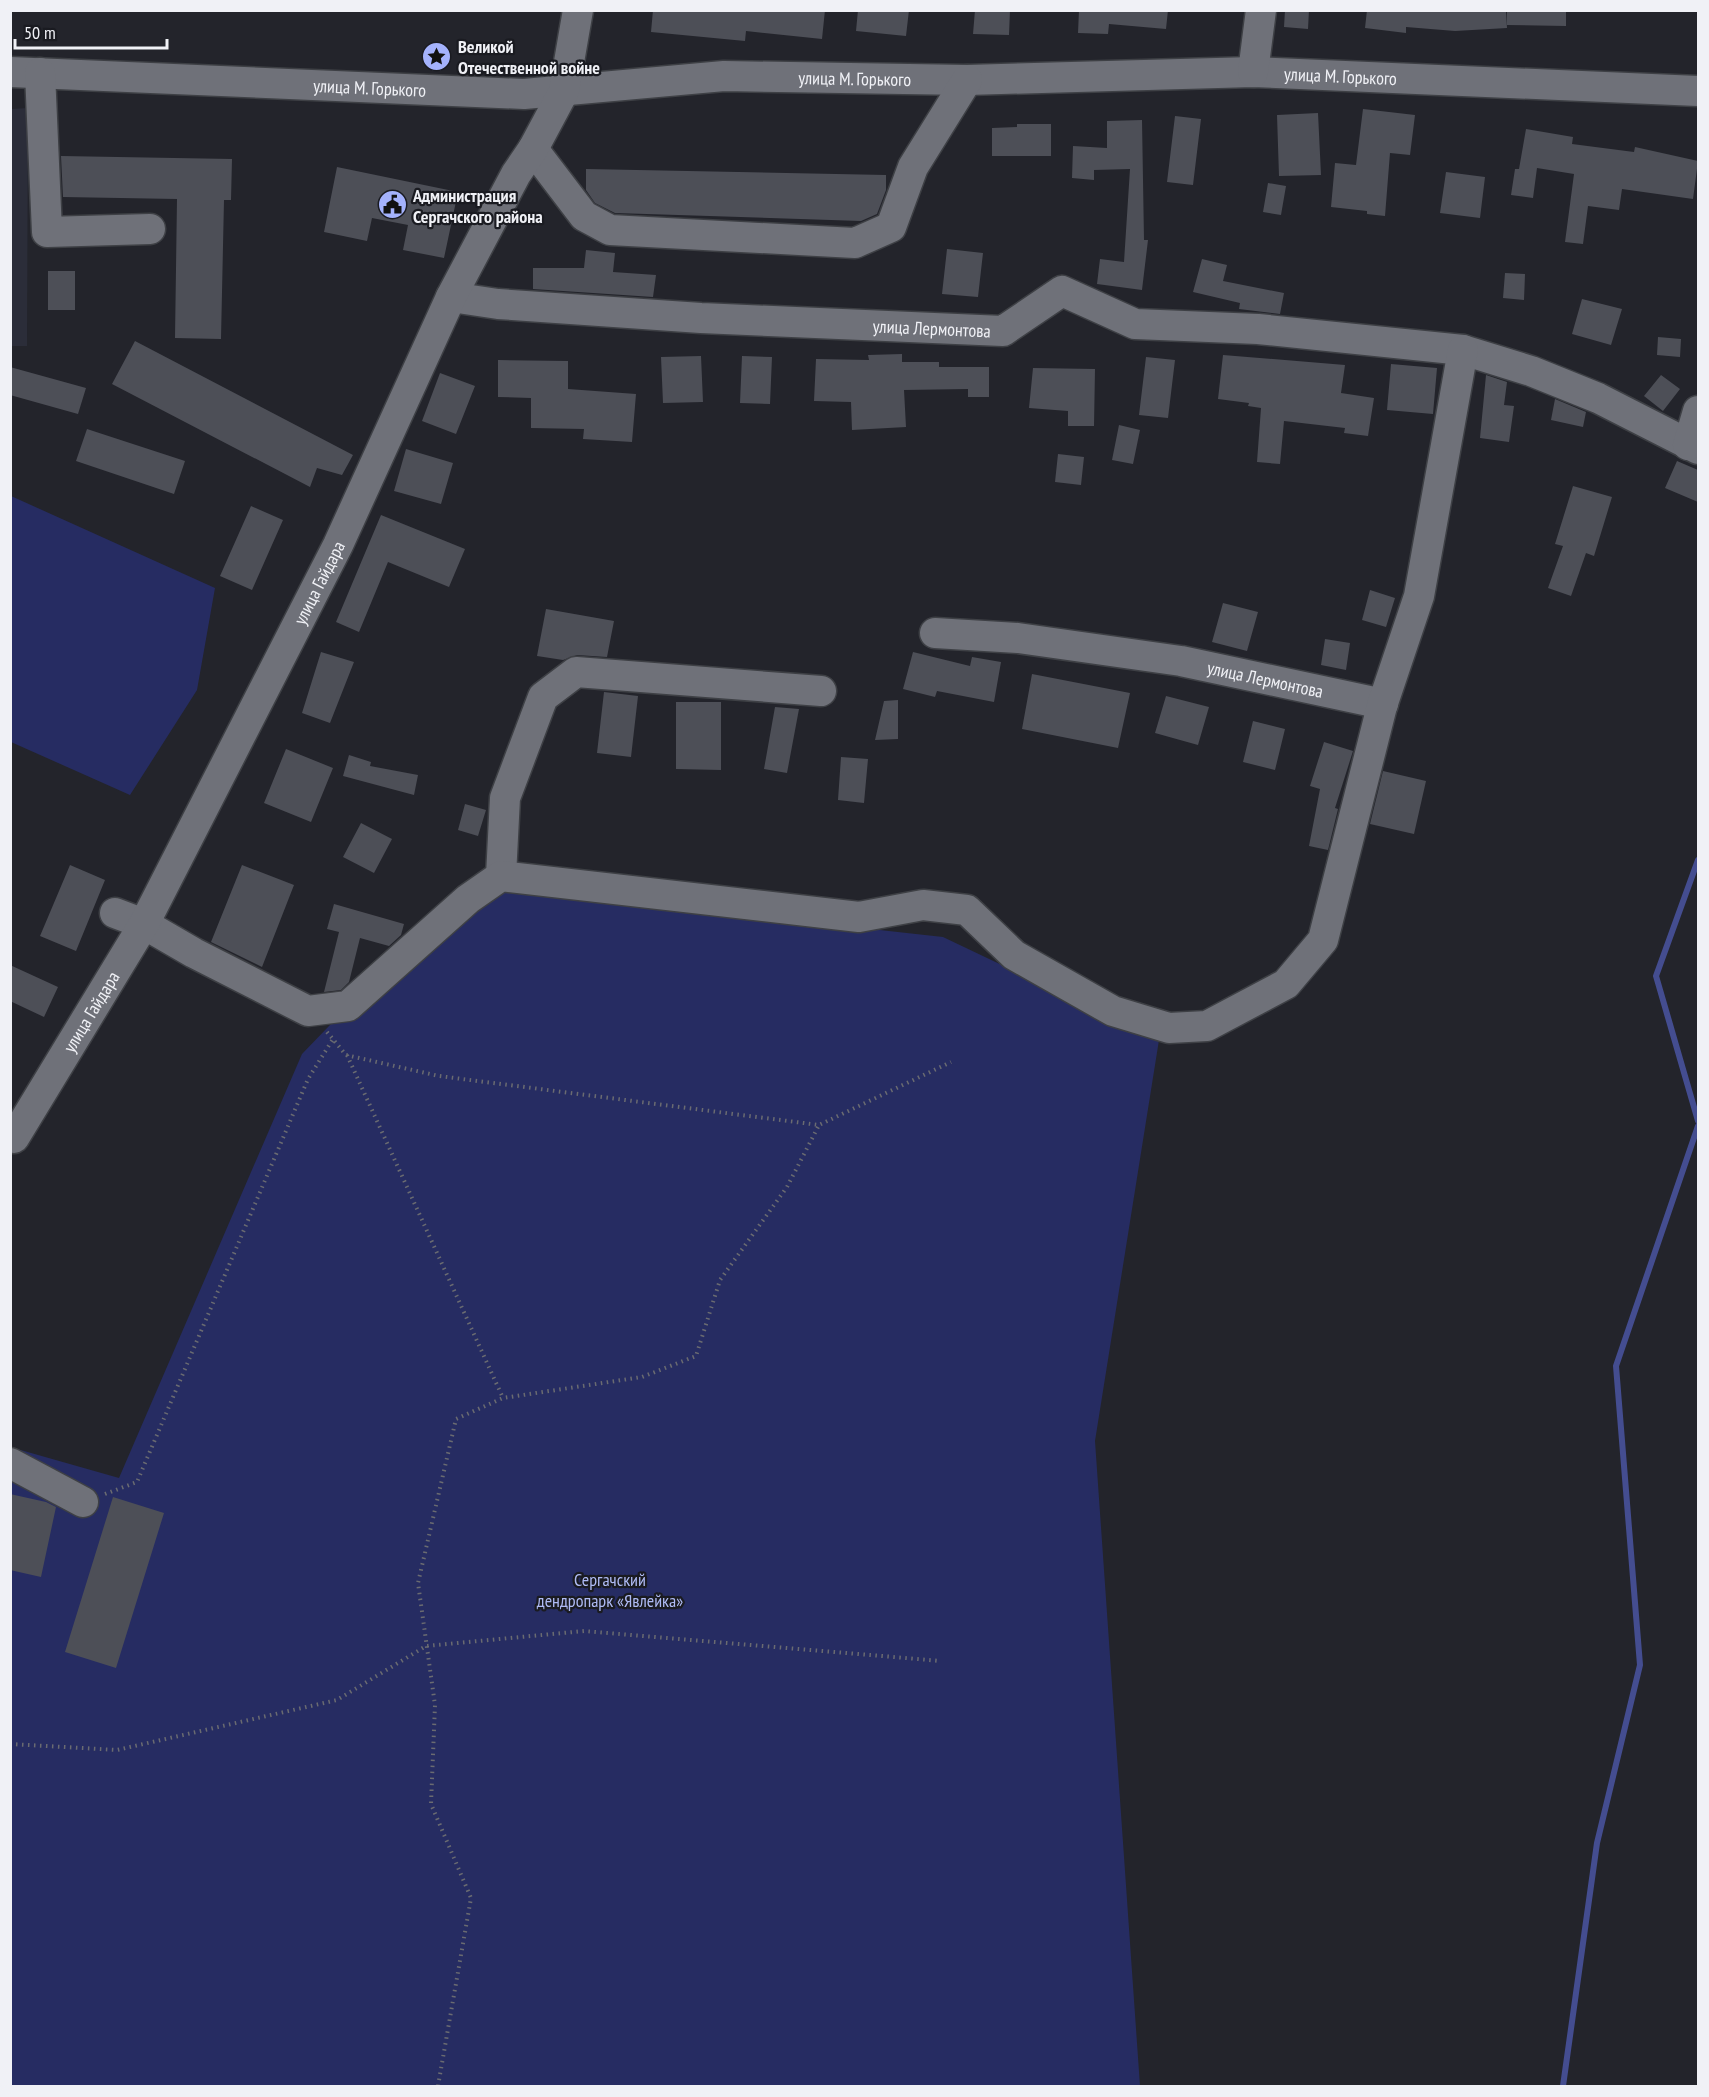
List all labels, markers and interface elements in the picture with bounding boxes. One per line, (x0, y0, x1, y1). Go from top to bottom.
scale bar (15, 12, 166, 50)
text: 50 m (24, 21, 56, 44)
place label: Великой Отечественной войне (458, 35, 600, 79)
place icon: Великой Отечественной войне (421, 40, 453, 72)
street label: улица М. Горького (1284, 62, 1398, 90)
street label: улица М. Горького (798, 66, 912, 91)
street label: улица М. Горького (313, 73, 427, 101)
place label: Администрация Сергачского района (412, 184, 543, 228)
public building icon: Администрация Сергачского района (376, 189, 408, 221)
street label: улица Лермонтова (872, 314, 991, 342)
street label: улица Гайдара (288, 537, 350, 628)
street label: улица Лермонтова (1205, 655, 1325, 702)
street label: улица Гайдара (57, 967, 124, 1056)
park label: Сергачский дендропарк «Явлейка» (537, 1568, 683, 1612)

